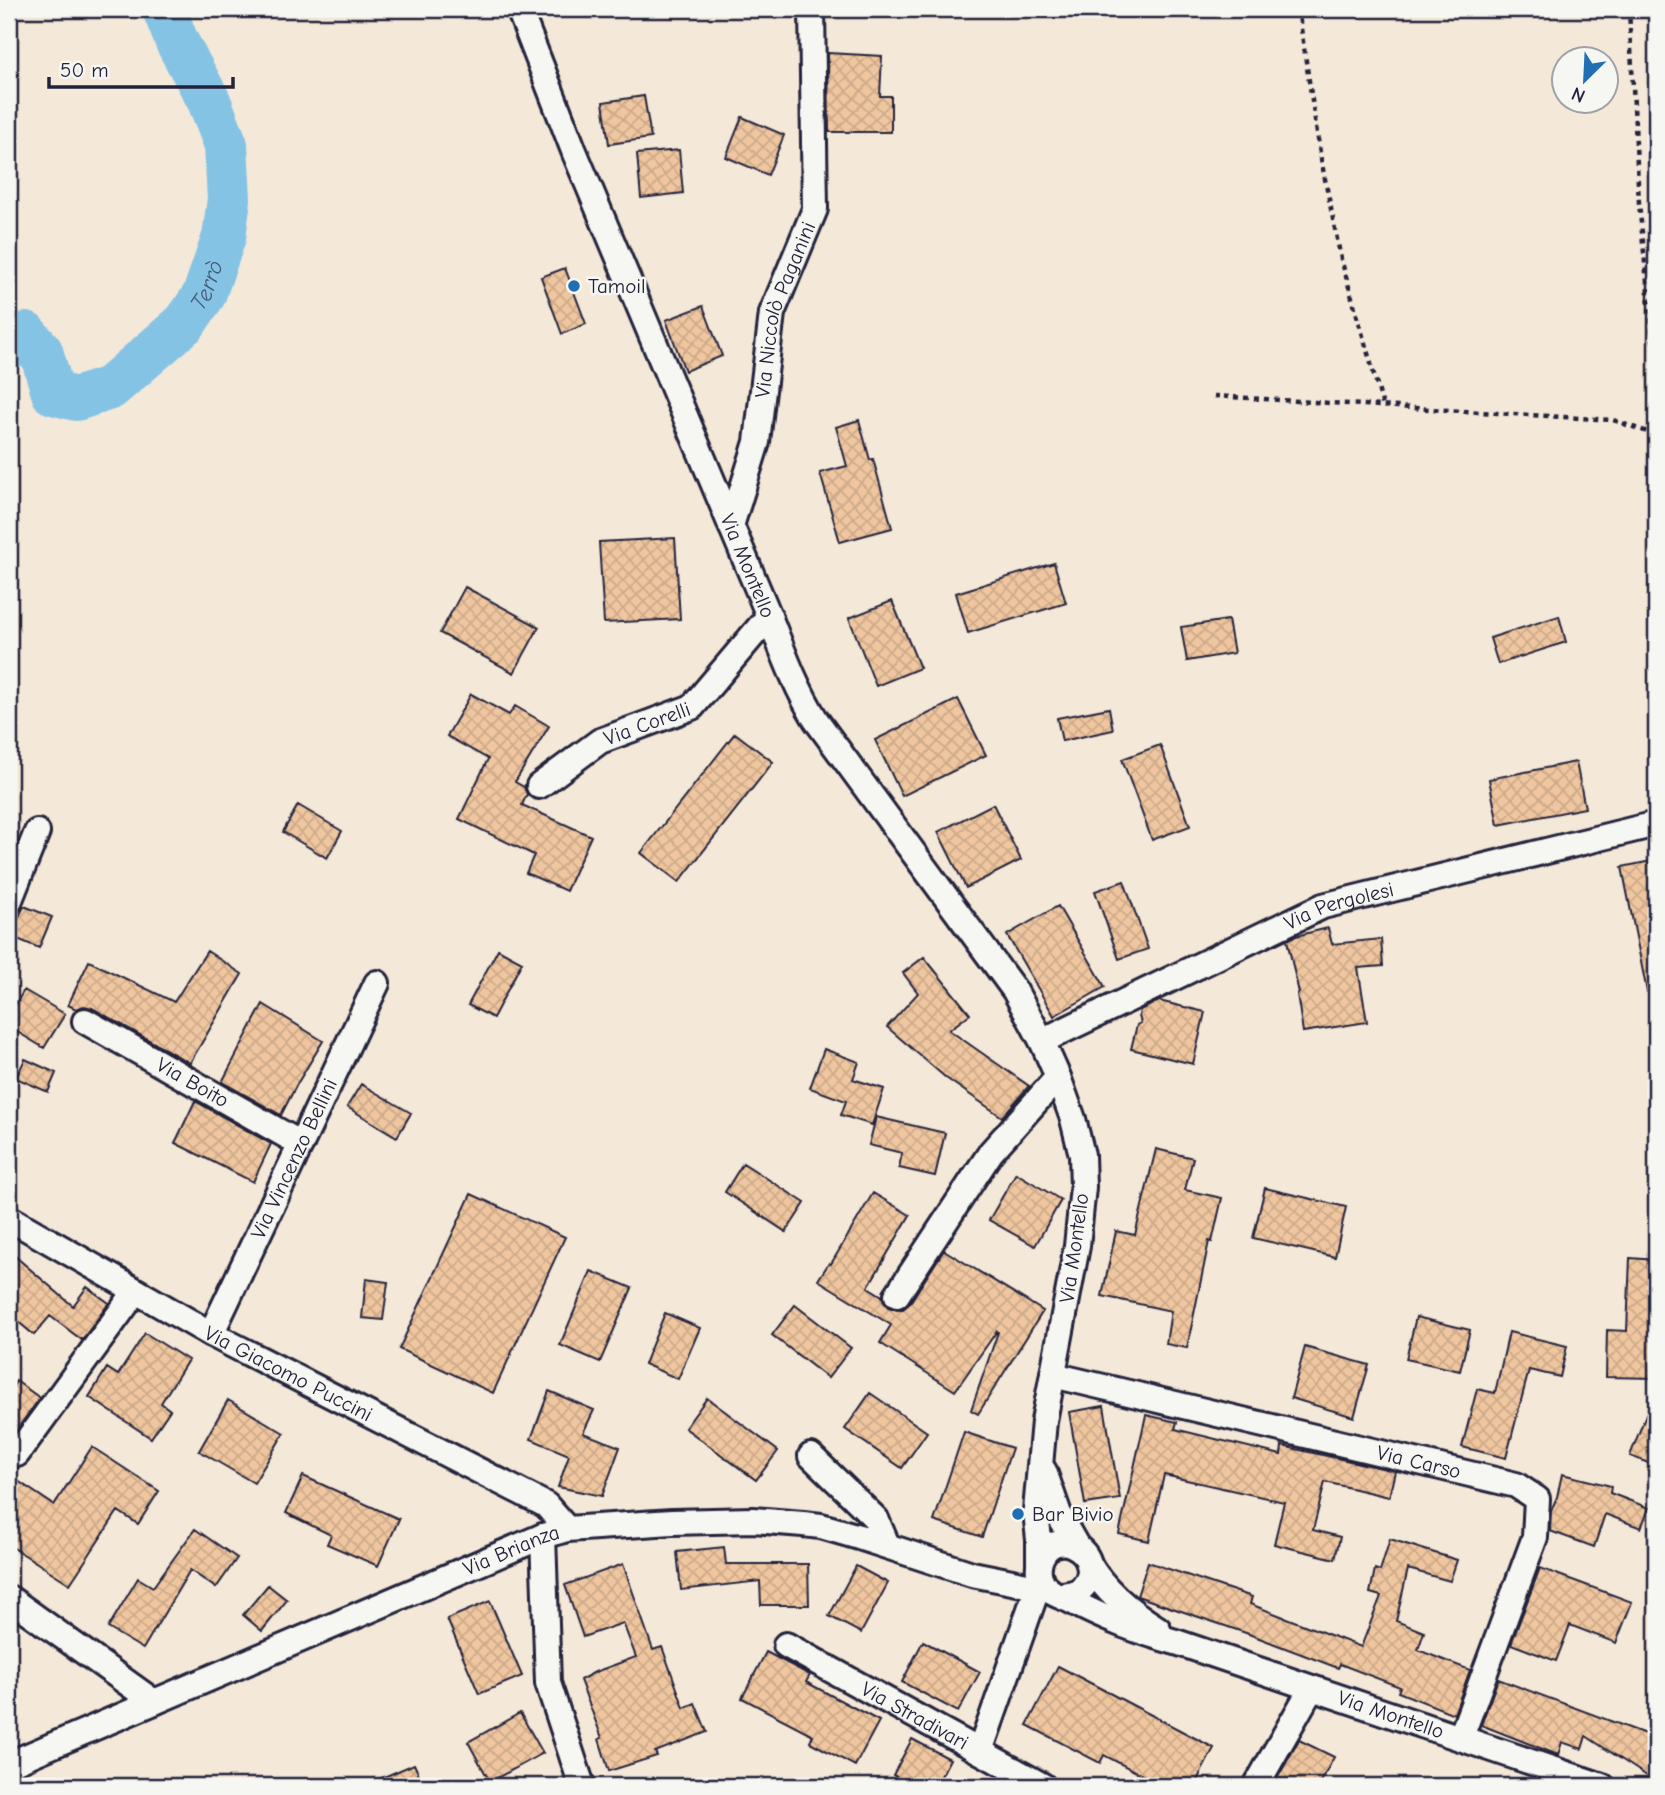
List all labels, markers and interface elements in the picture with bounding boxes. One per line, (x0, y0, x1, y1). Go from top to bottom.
scale bar (49, 46, 233, 90)
north arrow (1550, 46, 1620, 116)
text: 50 m (60, 58, 109, 82)
text: N (1568, 82, 1589, 107)
street label: Via Niccolò Paganini (750, 218, 820, 399)
water label: Terrò (184, 257, 228, 315)
place label: Tamoil (588, 274, 646, 298)
marker: Tamoil (566, 278, 582, 294)
street label: Via Montello (715, 510, 780, 621)
street label: Via Corelli (601, 697, 694, 751)
street label: Via Pergolesi (1280, 877, 1396, 935)
street label: Via Boito (152, 1052, 233, 1112)
street label: Via Vincenzo Bellini (246, 1075, 342, 1243)
street label: Via Montello (1054, 1192, 1094, 1304)
street label: Via Giacomo Puccini (201, 1321, 376, 1426)
street label: Via Carso (1374, 1440, 1463, 1484)
place label: Bar Bivio (1032, 1502, 1114, 1526)
marker: Bar Bivio (1010, 1506, 1026, 1522)
street label: Via Brianza (460, 1520, 562, 1581)
street label: Via Stradivari (857, 1677, 973, 1755)
street label: Via Montello (1335, 1686, 1447, 1744)

